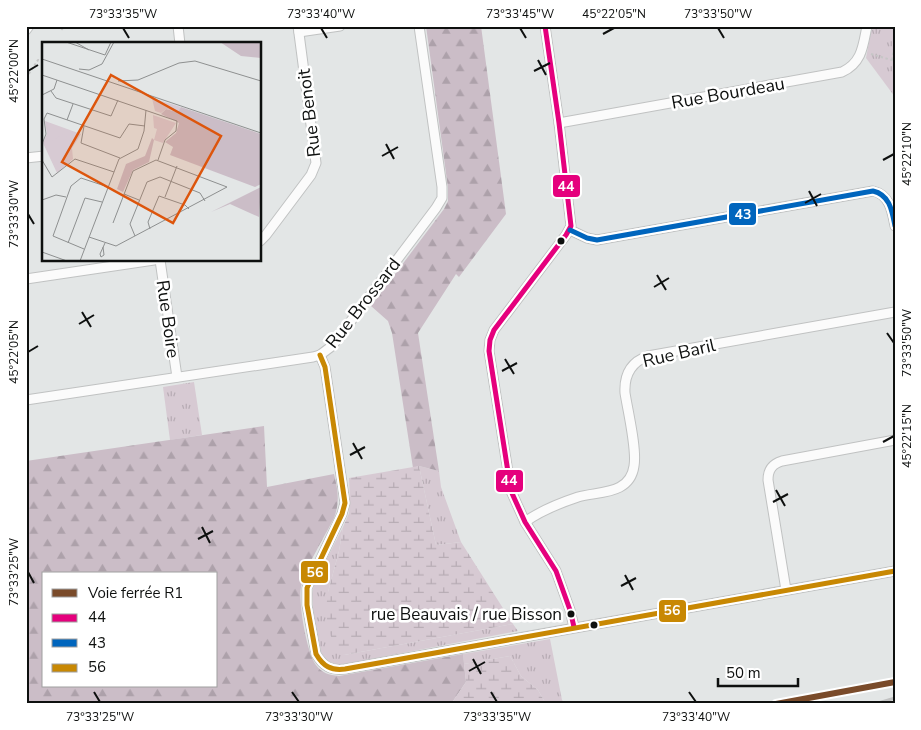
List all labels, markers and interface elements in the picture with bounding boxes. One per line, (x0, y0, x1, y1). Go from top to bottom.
text: 73°33'35"W (89, 6, 157, 22)
text: 73°33'40"W (287, 6, 355, 22)
text: 73°33'45"W (486, 6, 554, 22)
text: 45°22'05"N (582, 6, 646, 22)
text: 73°33'50"W (684, 6, 752, 22)
text: 45°22'00"N (6, 39, 22, 103)
inset map (42, 42, 261, 261)
street label: Rue Benoit (292, 67, 326, 159)
street label: Rue Bourdeau (669, 71, 787, 115)
text: 45°22'10"N (899, 122, 915, 186)
line badge: 44 (552, 174, 581, 198)
text: 44 (558, 177, 575, 196)
text: 73°33'30"W (6, 180, 22, 248)
line badge: 43 (728, 202, 757, 226)
text: 43 (735, 205, 751, 224)
unlabelled marker (556, 236, 566, 246)
street label: Rue Brossard (320, 253, 406, 353)
street label: Rue Boire (151, 278, 185, 360)
text: 73°33'50"W (899, 309, 915, 377)
text: 45°22'05"N (6, 320, 22, 384)
street label: Rue Baril (640, 333, 718, 373)
text: 45°22'15"N (899, 404, 915, 468)
line badge: 44 (495, 469, 524, 493)
text: 44 (501, 471, 518, 490)
text: 73°33'25"W (6, 538, 22, 606)
line badge: 56 (300, 560, 329, 584)
text: 56 (307, 563, 323, 582)
legend (42, 572, 218, 688)
text: Voie ferrée R1 (87, 583, 183, 603)
line badge: 56 (658, 599, 687, 623)
text: 56 (664, 601, 680, 620)
place label: rue Beauvais / rue Bisson (371, 603, 562, 626)
text: 44 (88, 607, 106, 627)
marker: rue Beauvais / rue Bisson (566, 609, 576, 619)
unlabelled marker (589, 620, 599, 630)
text: 43 (88, 633, 106, 653)
scale bar (718, 655, 798, 687)
text: 56 (88, 657, 106, 677)
text: 50 m (726, 663, 761, 683)
text: 73°33'25"W (66, 709, 134, 725)
text: 73°33'30"W (265, 709, 333, 725)
text: 73°33'35"W (463, 709, 531, 725)
text: 73°33'40"W (662, 709, 730, 725)

